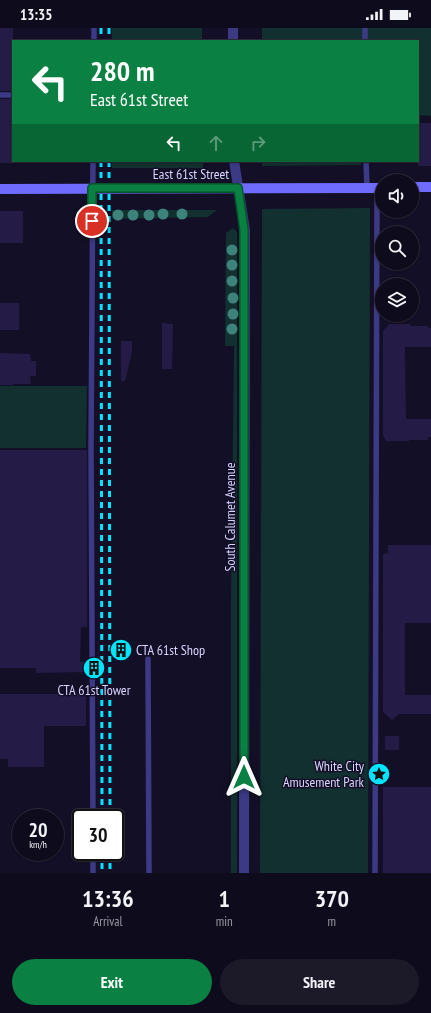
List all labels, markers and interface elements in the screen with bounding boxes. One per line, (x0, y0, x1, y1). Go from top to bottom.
text: 13:35 (20, 5, 52, 24)
text: 280 m (90, 52, 154, 89)
icon: left (24, 56, 76, 108)
text: East 61st Street (90, 88, 188, 111)
icon: left (163, 132, 185, 154)
icon: ahead (205, 132, 227, 154)
icon: right (247, 132, 269, 154)
street label: East 61st Street (153, 165, 229, 183)
map controls (375, 174, 419, 322)
button: sound (375, 174, 419, 218)
pin (75, 204, 109, 238)
icon: arrive (81, 210, 103, 232)
button: search (375, 226, 419, 270)
button: layers (375, 278, 419, 322)
street label: South Calumet Avenue (221, 462, 239, 572)
building icon: CTA 61st Shop (108, 637, 134, 663)
place label: CTA 61st Shop (136, 641, 205, 659)
building icon: CTA 61st Tower (81, 655, 107, 681)
place label: CTA 61st Tower (58, 681, 131, 699)
position arrow (223, 756, 265, 798)
place label: White City Amusement Park (283, 757, 365, 791)
place icon: White City Amusement Park (366, 761, 392, 787)
speed limit sign: 30 (72, 809, 124, 861)
text: 20 (28, 817, 48, 843)
text: km/h (29, 838, 47, 851)
text: 13:36 (82, 883, 134, 914)
text: 1 (218, 883, 230, 914)
text: 370 (315, 883, 349, 914)
text: Arrival (93, 913, 123, 930)
text: min (216, 913, 233, 930)
text: m (328, 913, 336, 930)
button: Exit (12, 959, 212, 1005)
button: Share (220, 959, 419, 1005)

